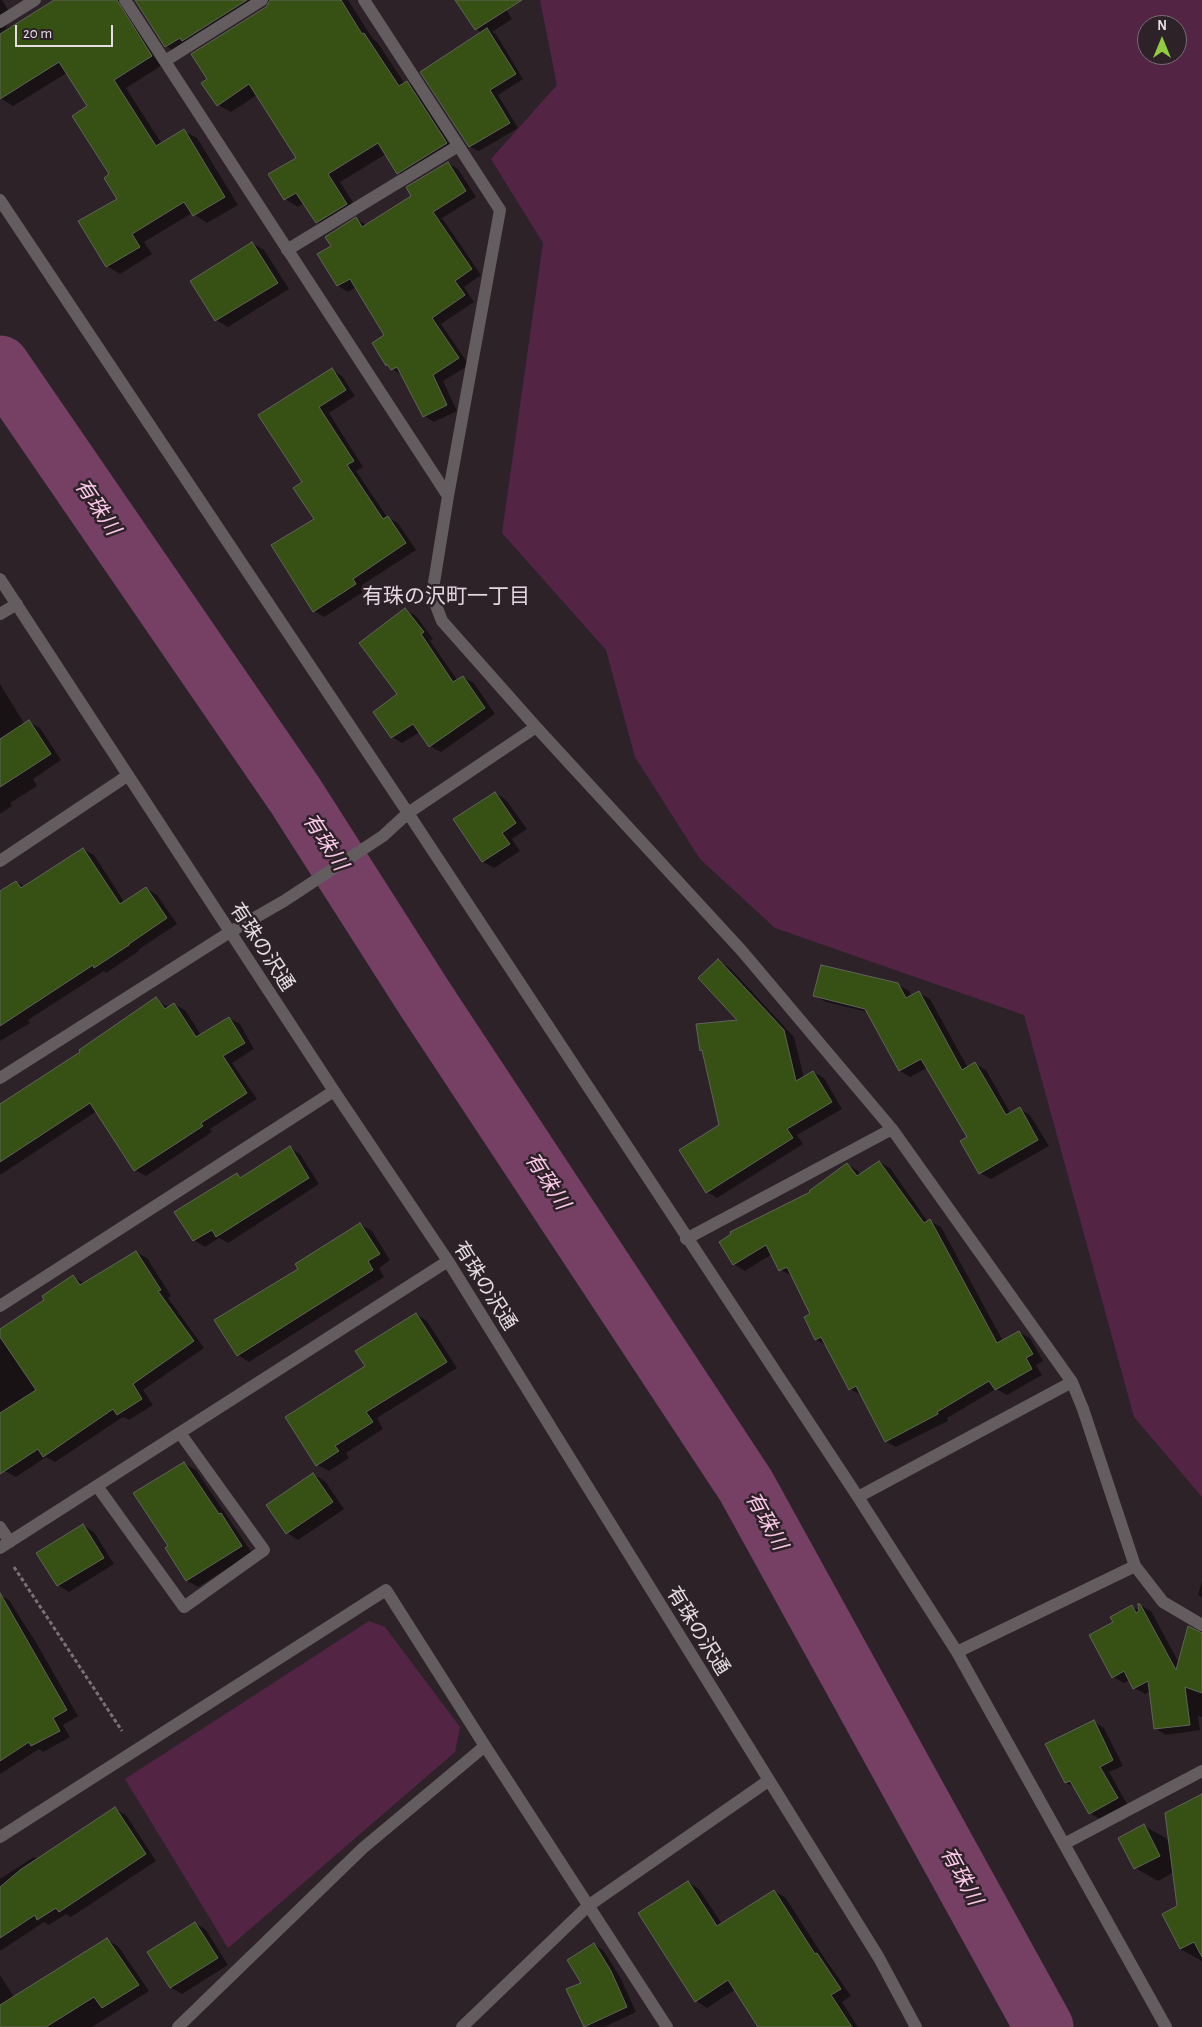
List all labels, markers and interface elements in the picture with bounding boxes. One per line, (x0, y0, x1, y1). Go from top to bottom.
scale bar (18, 15, 115, 47)
north arrow (1137, 15, 1187, 65)
text: N (1157, 19, 1167, 33)
text: 20 m (23, 26, 52, 41)
water label: 有珠川 (69, 474, 125, 540)
district label: 有珠の沢町一丁目 (362, 584, 530, 610)
water label: 有珠川 (297, 809, 353, 875)
street label: 有珠の沢通 (225, 899, 299, 995)
water label: 有珠川 (519, 1148, 575, 1214)
street label: 有珠の沢通 (448, 1237, 522, 1335)
water label: 有珠川 (740, 1487, 792, 1555)
street label: 有珠の沢通 (661, 1582, 735, 1680)
water label: 有珠川 (935, 1842, 987, 1910)

